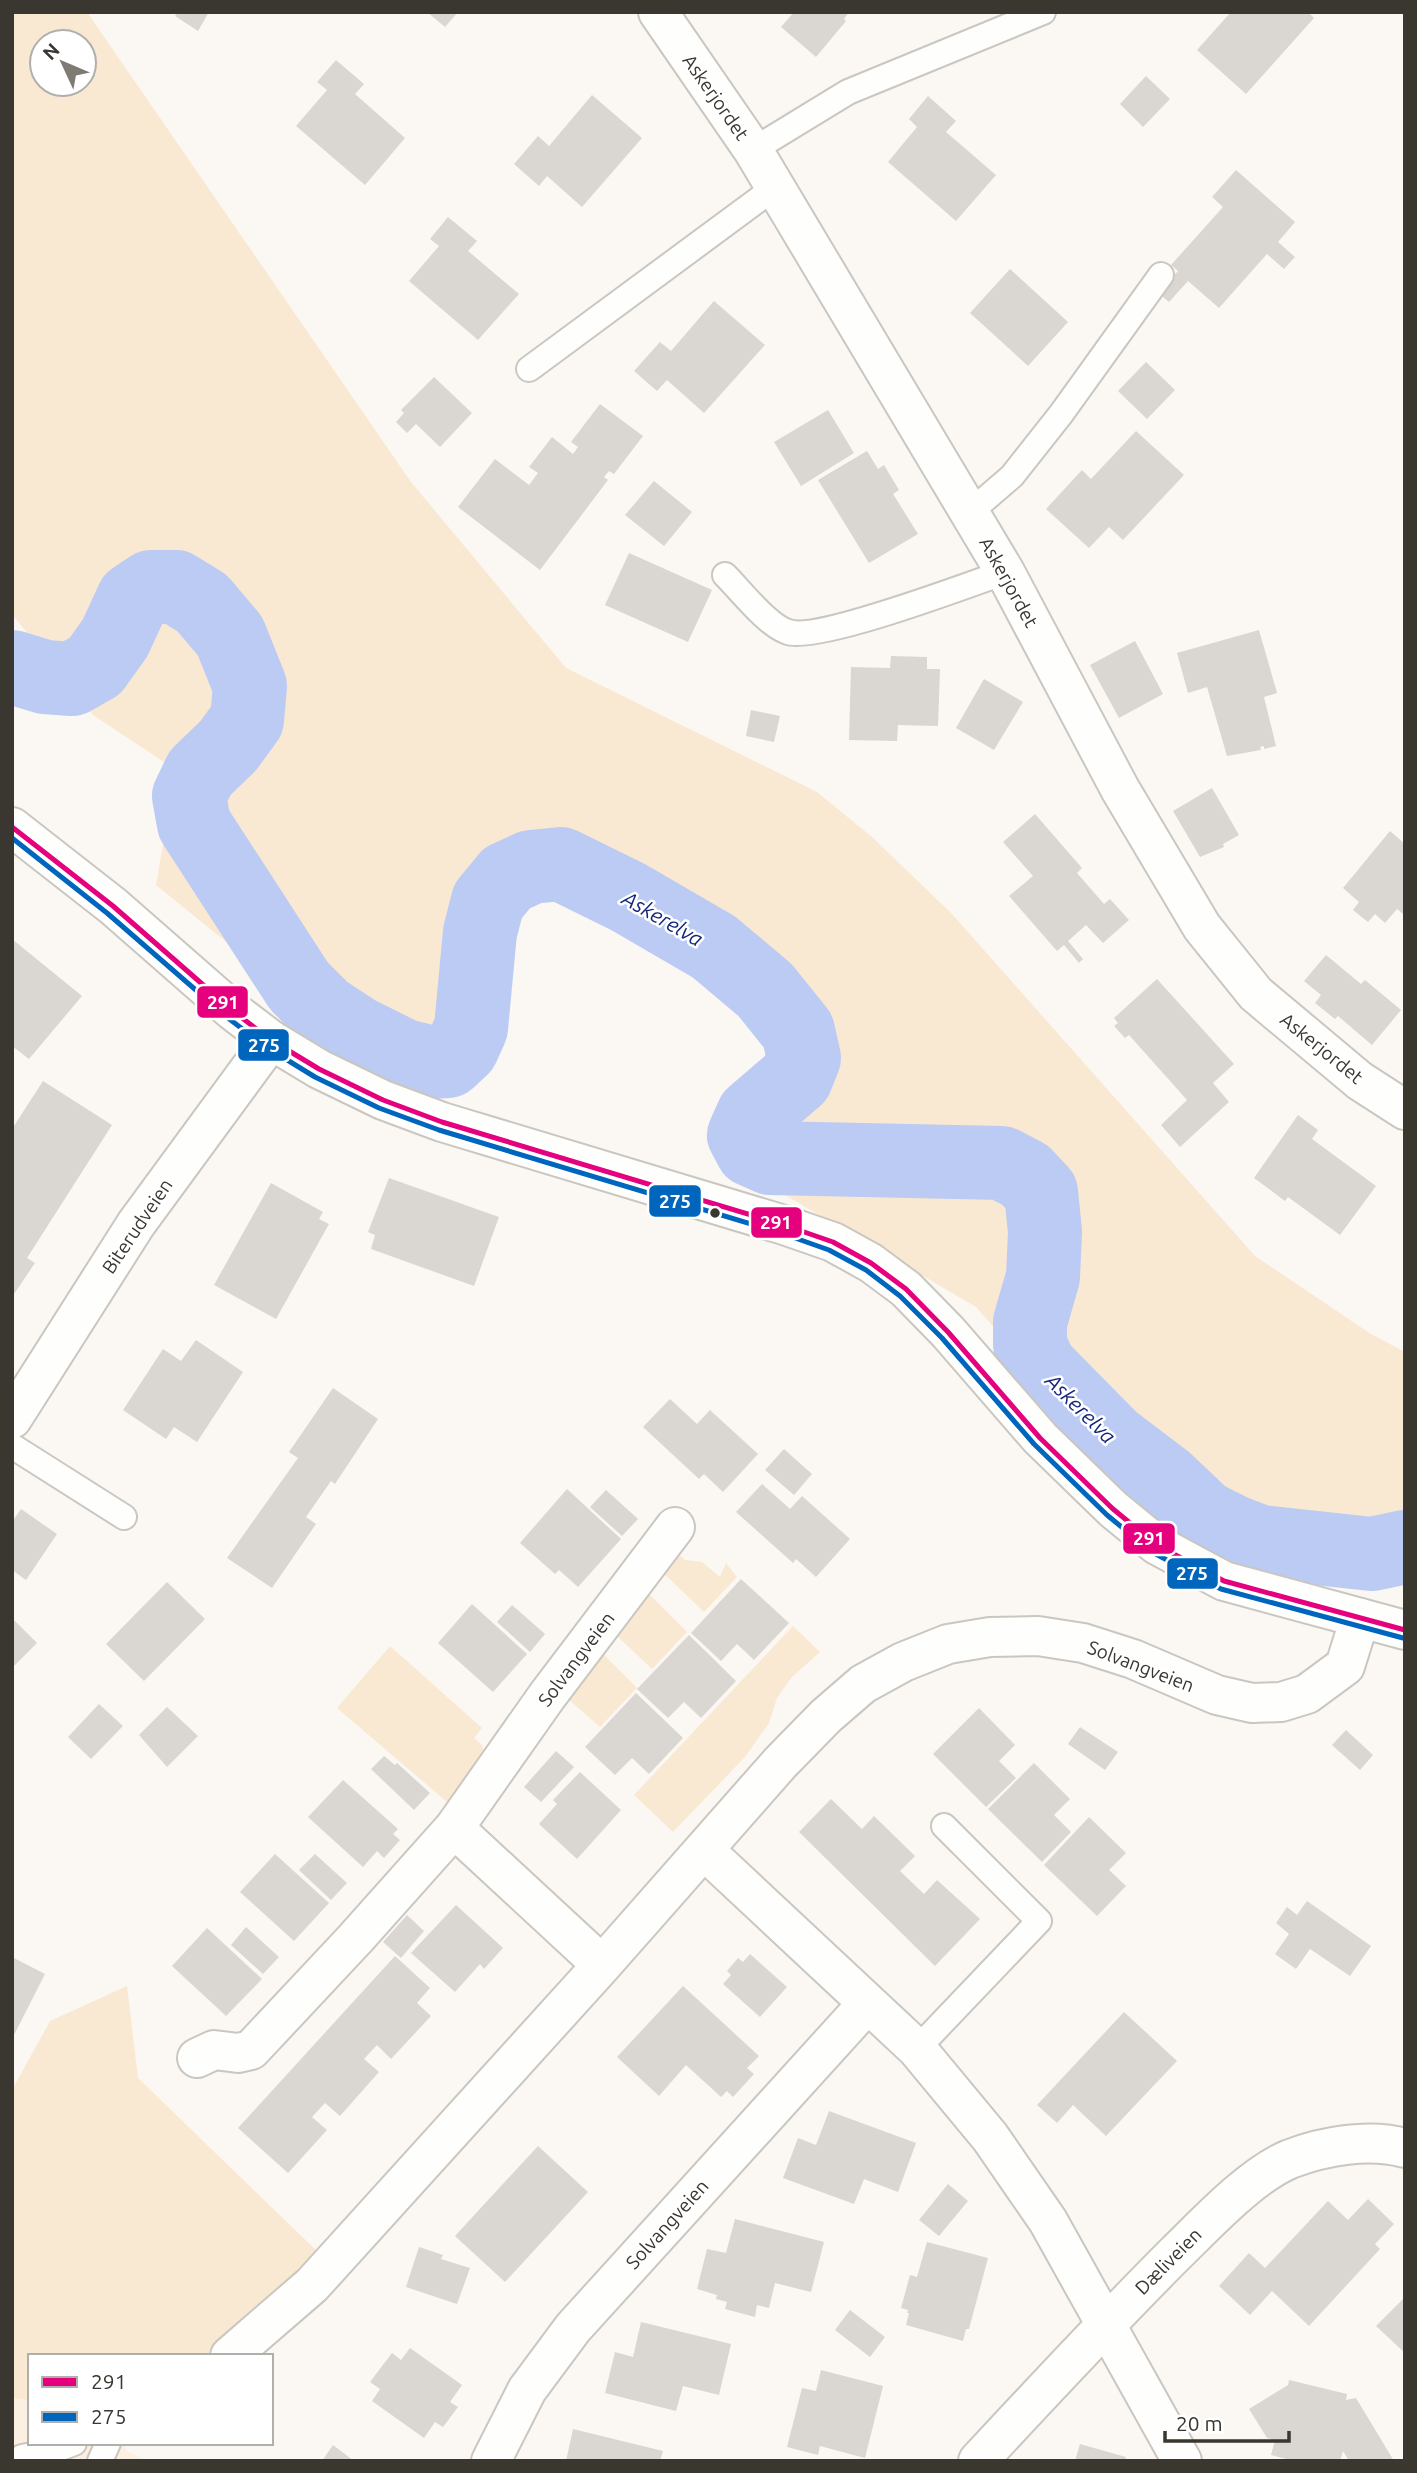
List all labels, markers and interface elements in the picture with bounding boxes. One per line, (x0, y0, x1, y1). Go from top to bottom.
north arrow (28, 28, 98, 98)
text: N (38, 38, 64, 64)
street label: Askerjordet (678, 50, 754, 145)
street label: Askerjordet (975, 533, 1043, 631)
water label: Askerelva (618, 885, 707, 951)
line badge: 291 (196, 985, 249, 1019)
text: 291 (207, 991, 239, 1013)
street label: Askerjordet (1276, 1008, 1368, 1088)
line badge: 275 (237, 1028, 290, 1062)
text: 275 (248, 1034, 280, 1056)
street label: Biterudveien (97, 1174, 177, 1278)
line badge: 275 (648, 1184, 702, 1218)
text: 275 (659, 1190, 691, 1212)
unlabelled marker (708, 1206, 722, 1220)
line badge: 291 (750, 1206, 803, 1239)
text: 291 (760, 1211, 792, 1233)
water label: Askerelva (1040, 1367, 1121, 1448)
line badge: 291 (1122, 1522, 1176, 1555)
text: 291 (1133, 1527, 1165, 1549)
line badge: 275 (1166, 1557, 1219, 1590)
text: 275 (1176, 1562, 1208, 1584)
street label: Solvangveien (533, 1607, 619, 1711)
street label: Solvangveien (1085, 1636, 1197, 1696)
street label: Solvangveien (621, 2175, 713, 2273)
street label: Dæliveien (1130, 2223, 1206, 2299)
legend (28, 2354, 273, 2445)
text: 291 (91, 2369, 127, 2393)
scale bar (1165, 2400, 1289, 2444)
text: 275 (91, 2404, 127, 2428)
text: 20 m (1176, 2411, 1223, 2435)

